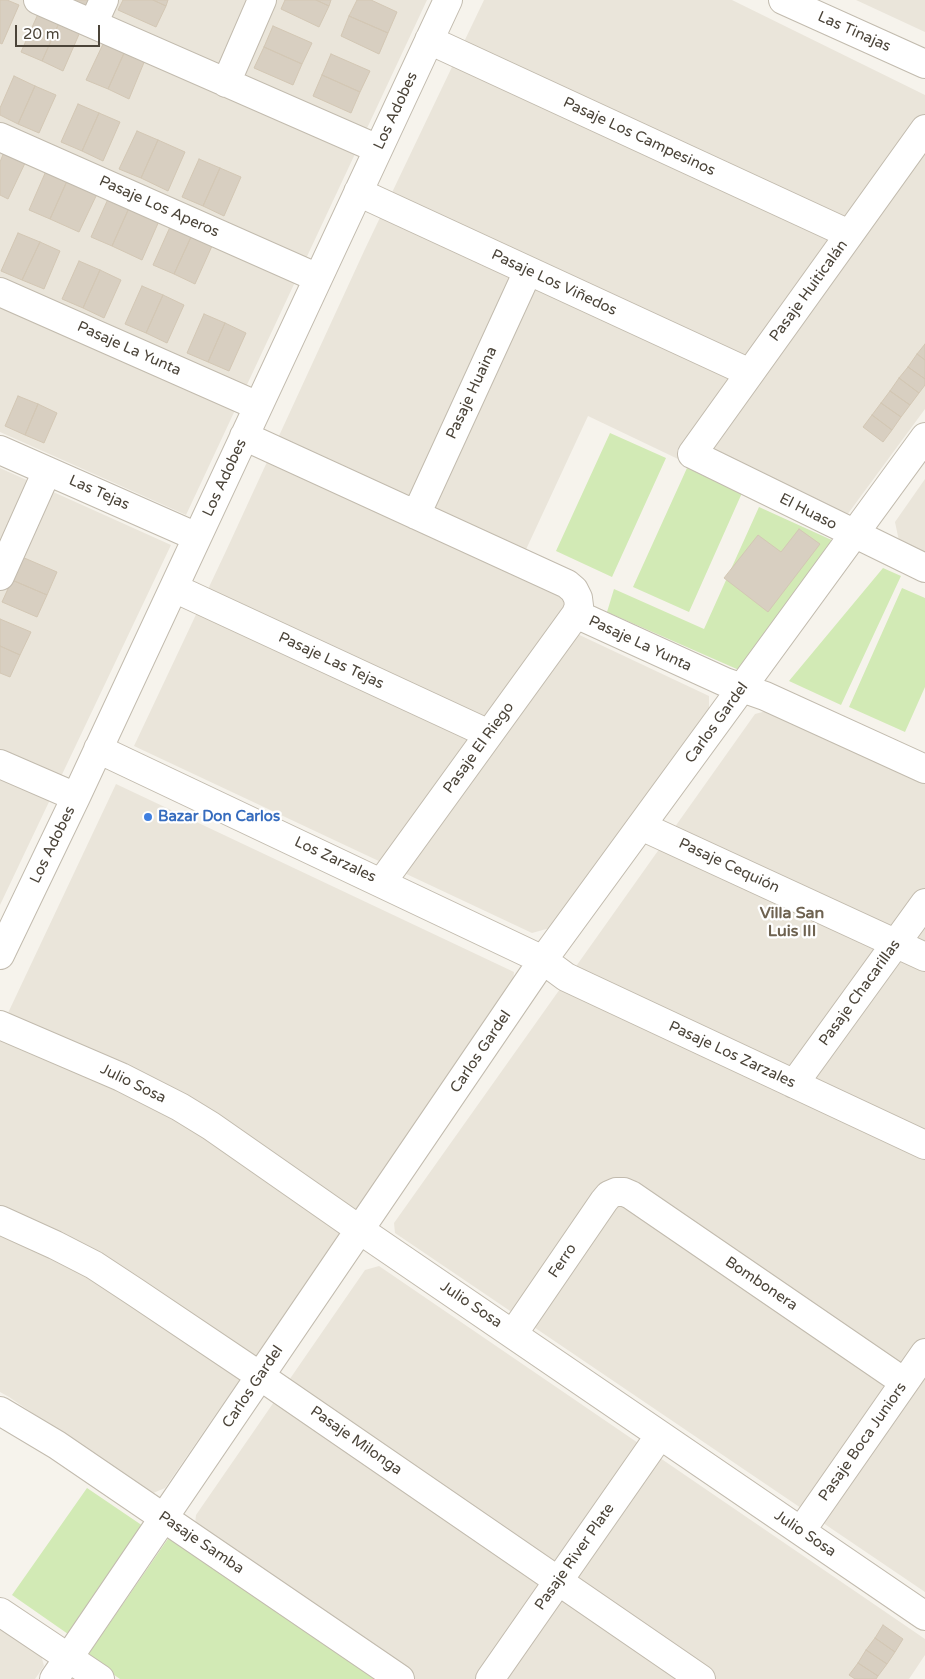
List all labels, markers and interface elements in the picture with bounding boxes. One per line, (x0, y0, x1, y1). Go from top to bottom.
street label: Las Tinajas (815, 8, 893, 56)
scale bar (18, 15, 102, 47)
text: 20 m (23, 25, 60, 43)
street label: Los Adobes (370, 69, 422, 153)
street label: Pasaje Los Campesinos (560, 94, 718, 180)
street label: Pasaje Los Aperos (96, 172, 222, 242)
street label: Pasaje Huiticalán (766, 237, 852, 345)
street label: Pasaje Los Viñedos (488, 246, 620, 320)
street label: Pasaje La Yunta (74, 318, 184, 380)
street label: Pasaje Huaina (443, 344, 501, 442)
street label: Los Adobes (199, 436, 251, 520)
street label: Las Tejas (66, 472, 132, 514)
street label: El Huaso (776, 490, 840, 534)
street label: Pasaje La Yunta (586, 612, 694, 676)
street label: Pasaje Las Tejas (275, 629, 387, 693)
street label: Carlos Gardel (682, 679, 752, 767)
street label: Pasaje El Riego (440, 699, 518, 797)
street label: Los Adobes (27, 803, 79, 887)
place label: Bazar Don Carlos (158, 808, 280, 826)
marker: Bazar Don Carlos (142, 811, 154, 823)
street label: Los Zarzales (291, 833, 379, 887)
street label: Pasaje Cequión (676, 835, 782, 897)
district label: Villa San Luis III (760, 904, 824, 942)
street label: Pasaje Chacarillas (815, 936, 905, 1050)
street label: Carlos Gardel (447, 1007, 515, 1097)
street label: Pasaje Los Zarzales (666, 1018, 798, 1092)
street label: Julio Sosa (97, 1060, 169, 1108)
street label: Ferro (545, 1240, 581, 1282)
street label: Bombonera (721, 1253, 801, 1315)
street label: Julio Sosa (437, 1278, 505, 1332)
street label: Carlos Gardel (219, 1342, 287, 1432)
street label: Pasaje Boca Juniors (815, 1379, 911, 1505)
street label: Pasaje Milonga (307, 1403, 405, 1479)
street label: Pasaje River Plate (531, 1500, 619, 1614)
street label: Julio Sosa (771, 1507, 839, 1561)
street label: Pasaje Samba (155, 1508, 247, 1578)

